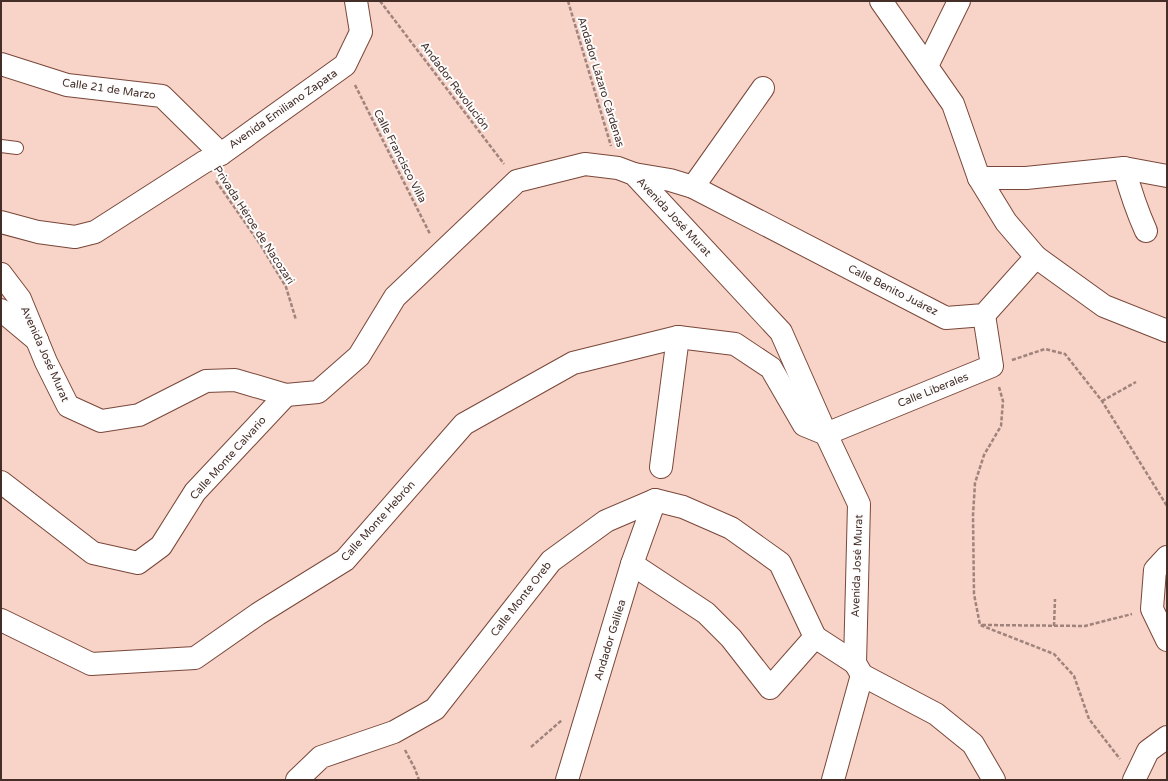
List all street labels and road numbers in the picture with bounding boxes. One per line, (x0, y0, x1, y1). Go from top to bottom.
street label: Andador Lázaro Cárdenas (575, 15, 627, 149)
street label: Andador Revolución (418, 40, 492, 132)
street label: Avenida Emiliano Zapata (226, 67, 340, 151)
street label: Calle 21 de Marzo (61, 76, 157, 102)
street label: Calle Francisco Villa (371, 107, 429, 205)
street label: Privada Héroe de Nacozari (211, 163, 297, 287)
street label: Avenida José Murat (634, 175, 714, 259)
street label: Calle Benito Juárez (846, 262, 941, 319)
street label: Avenida José Murat (18, 304, 72, 404)
street label: Calle Liberales (896, 370, 970, 410)
street label: Calle Monte Calvario (187, 413, 269, 502)
street label: Calle Monte Hebrón (338, 478, 418, 564)
street label: Avenida José Murat (849, 514, 865, 618)
street label: Calle Monte Oreb (488, 559, 554, 639)
street label: Andador Galilea (592, 598, 628, 682)

